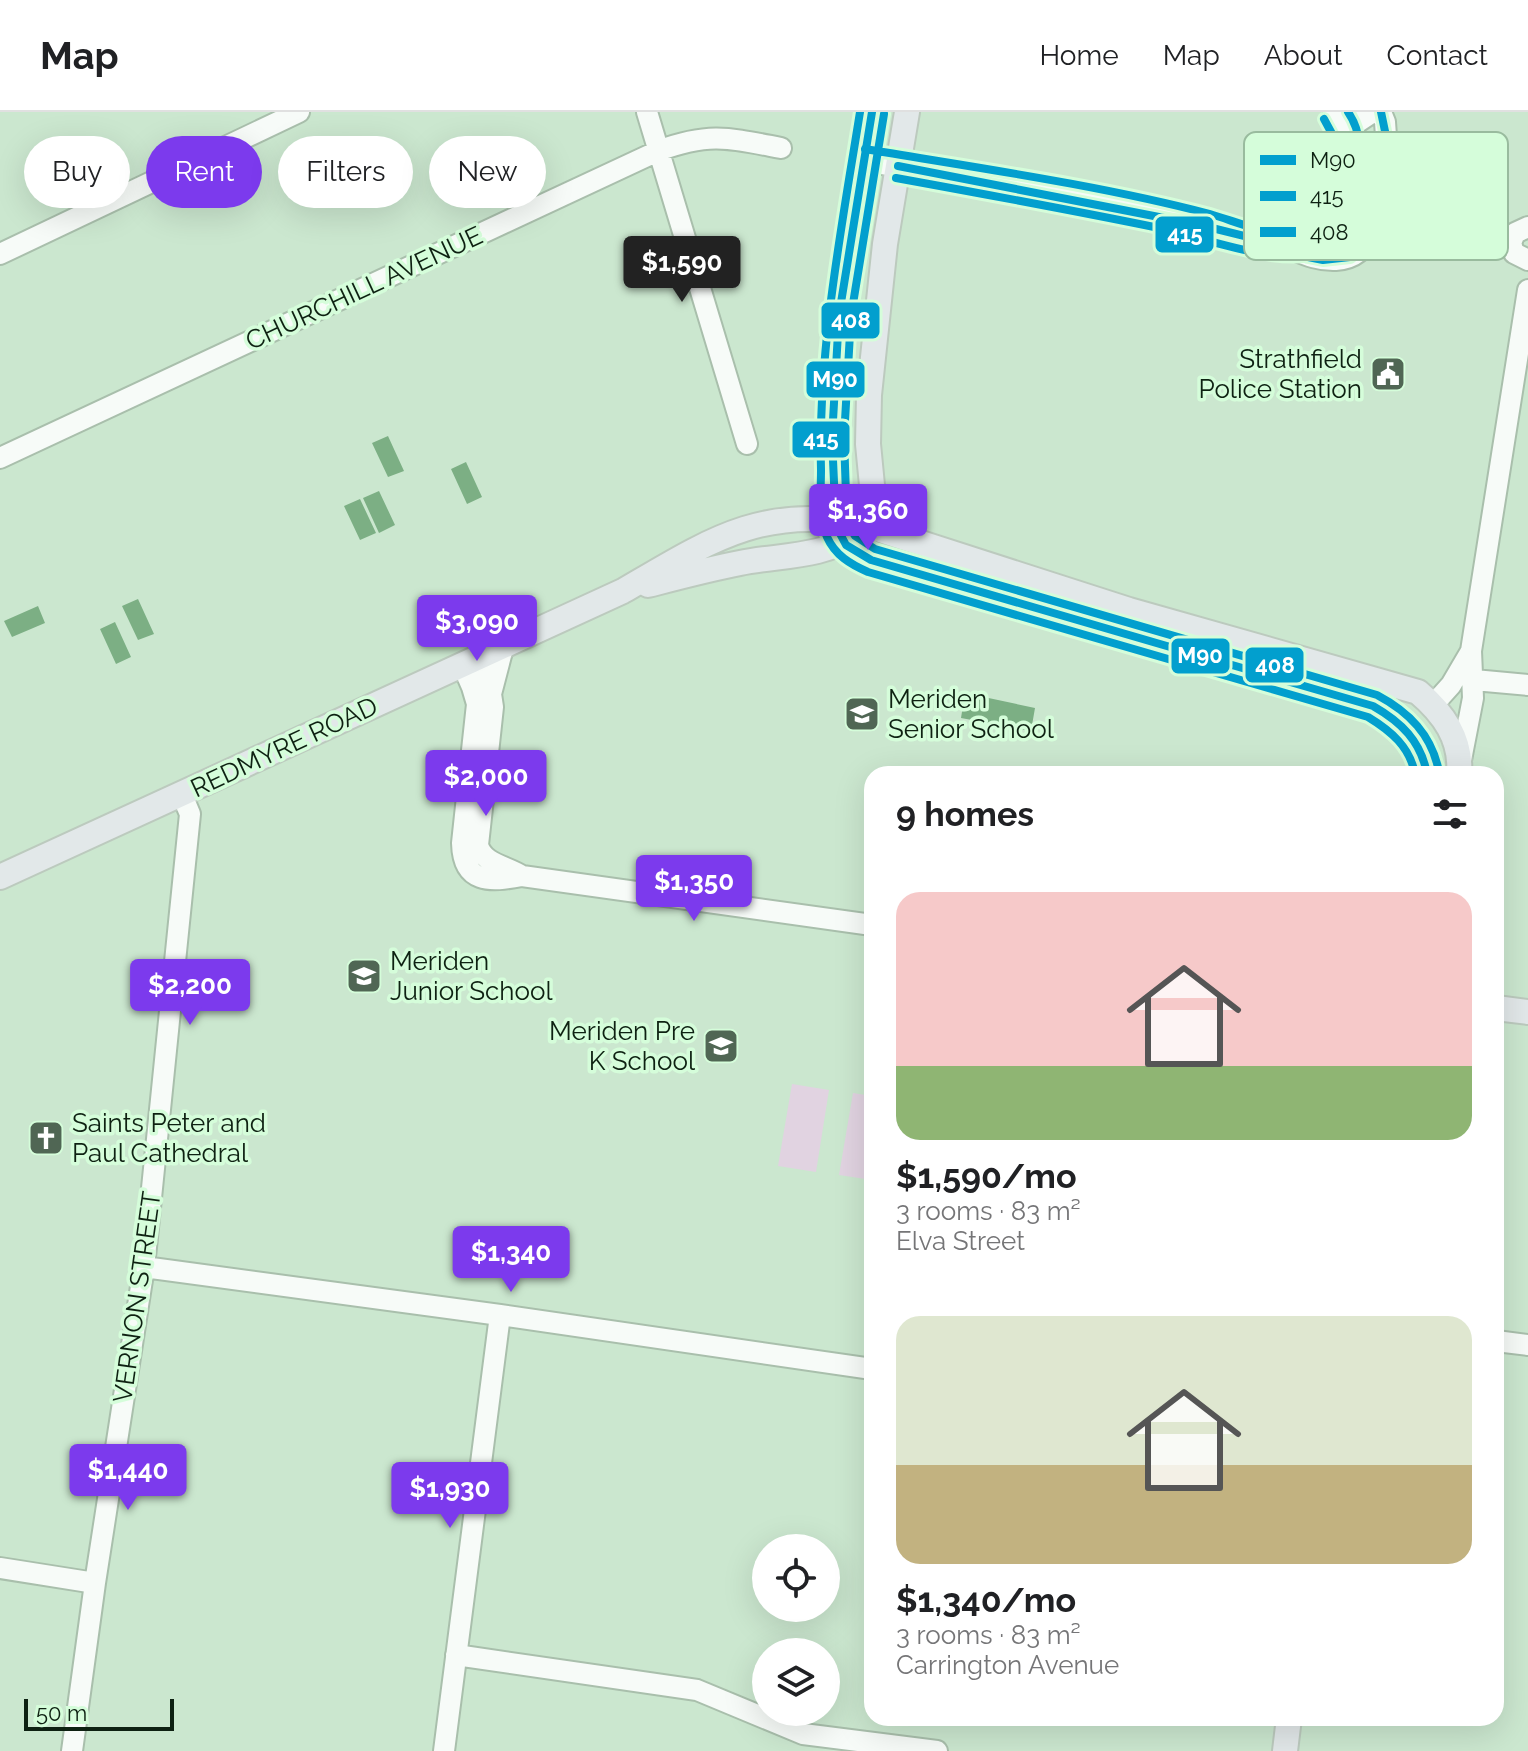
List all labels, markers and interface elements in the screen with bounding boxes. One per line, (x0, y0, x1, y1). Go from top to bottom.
text: Map (40, 33, 119, 78)
text: Home (1039, 39, 1119, 72)
text: Map (1163, 39, 1220, 72)
text: About (1264, 39, 1343, 72)
text: Contact (1387, 39, 1488, 72)
legend (1244, 132, 1508, 260)
chip: Buy (24, 136, 130, 208)
chip: Rent (146, 136, 262, 208)
chip: Filters (278, 136, 413, 208)
chip: New (429, 136, 546, 208)
text: M90 (1310, 147, 1356, 173)
text: 415 (1310, 183, 1343, 209)
line badge: 415 (1154, 215, 1215, 254)
text: 408 (1310, 219, 1349, 245)
street label: CHURCHILL AVENUE (241, 220, 487, 356)
text: 415 (1167, 221, 1203, 247)
pin: $1,590 (617, 236, 747, 304)
text: $1,590 (641, 247, 723, 277)
line badge: 408 (820, 301, 881, 340)
text: 408 (831, 307, 871, 333)
place label: Strathfield Police Station (1198, 344, 1362, 404)
public building icon: Strathfield Police Station (1369, 355, 1407, 393)
line badge: M90 (805, 360, 866, 399)
text: M90 (812, 366, 858, 392)
line badge: 415 (791, 420, 851, 459)
text: 415 (803, 426, 839, 452)
pin: $1,360 (803, 484, 933, 552)
text: $1,360 (827, 495, 909, 525)
pin: $3,090 (412, 595, 542, 663)
text: $3,090 (435, 606, 519, 636)
line badge: M90 (1170, 637, 1231, 675)
text: M90 (1177, 642, 1223, 668)
line badge: 408 (1244, 646, 1305, 684)
text: 408 (1255, 652, 1295, 678)
place label: Meriden Senior School (888, 684, 1055, 744)
street label: REDMYRE ROAD (186, 691, 382, 803)
school or university icon: Meriden Senior School (843, 695, 881, 733)
pin: $2,000 (421, 750, 551, 818)
text: $2,000 (443, 761, 529, 791)
icon: filters (1428, 792, 1472, 836)
text: 9 homes (896, 794, 1034, 834)
pin: $1,350 (629, 855, 759, 923)
text: $1,350 (654, 866, 734, 896)
icon: home (1112, 944, 1256, 1088)
place label: Meriden Junior School (390, 946, 553, 1006)
school or university icon: Meriden Junior School (345, 957, 383, 995)
pin: $2,200 (125, 959, 255, 1027)
text: $2,200 (148, 970, 232, 1000)
place label: Meriden Pre K School (549, 1016, 696, 1076)
school or university icon: Meriden Pre K School (702, 1027, 740, 1065)
place label: Saints Peter and Paul Cathedral (72, 1108, 266, 1168)
church icon: Saints Peter and Paul Cathedral (27, 1119, 65, 1157)
text: $1,590/mo (896, 1156, 1077, 1196)
street label: VERNON STREET (107, 1189, 167, 1404)
text: 3 rooms · 83 m² (896, 1196, 1081, 1226)
pin: $1,340 (446, 1226, 576, 1294)
text: Elva Street (896, 1226, 1025, 1256)
text: $1,340 (471, 1237, 551, 1267)
icon: home (1112, 1368, 1256, 1512)
pin: $1,440 (63, 1444, 193, 1512)
text: $1,440 (87, 1455, 169, 1485)
pin: $1,930 (385, 1462, 515, 1530)
text: $1,930 (409, 1473, 491, 1503)
map controls (752, 1534, 840, 1726)
button: locate (752, 1534, 840, 1622)
text: $1,340/mo (896, 1580, 1076, 1620)
text: 3 rooms · 83 m² (896, 1620, 1081, 1650)
button: layers (752, 1638, 840, 1726)
text: Carrington Avenue (896, 1650, 1119, 1680)
scale bar (24, 1695, 174, 1731)
text: 50 m (36, 1700, 87, 1726)

